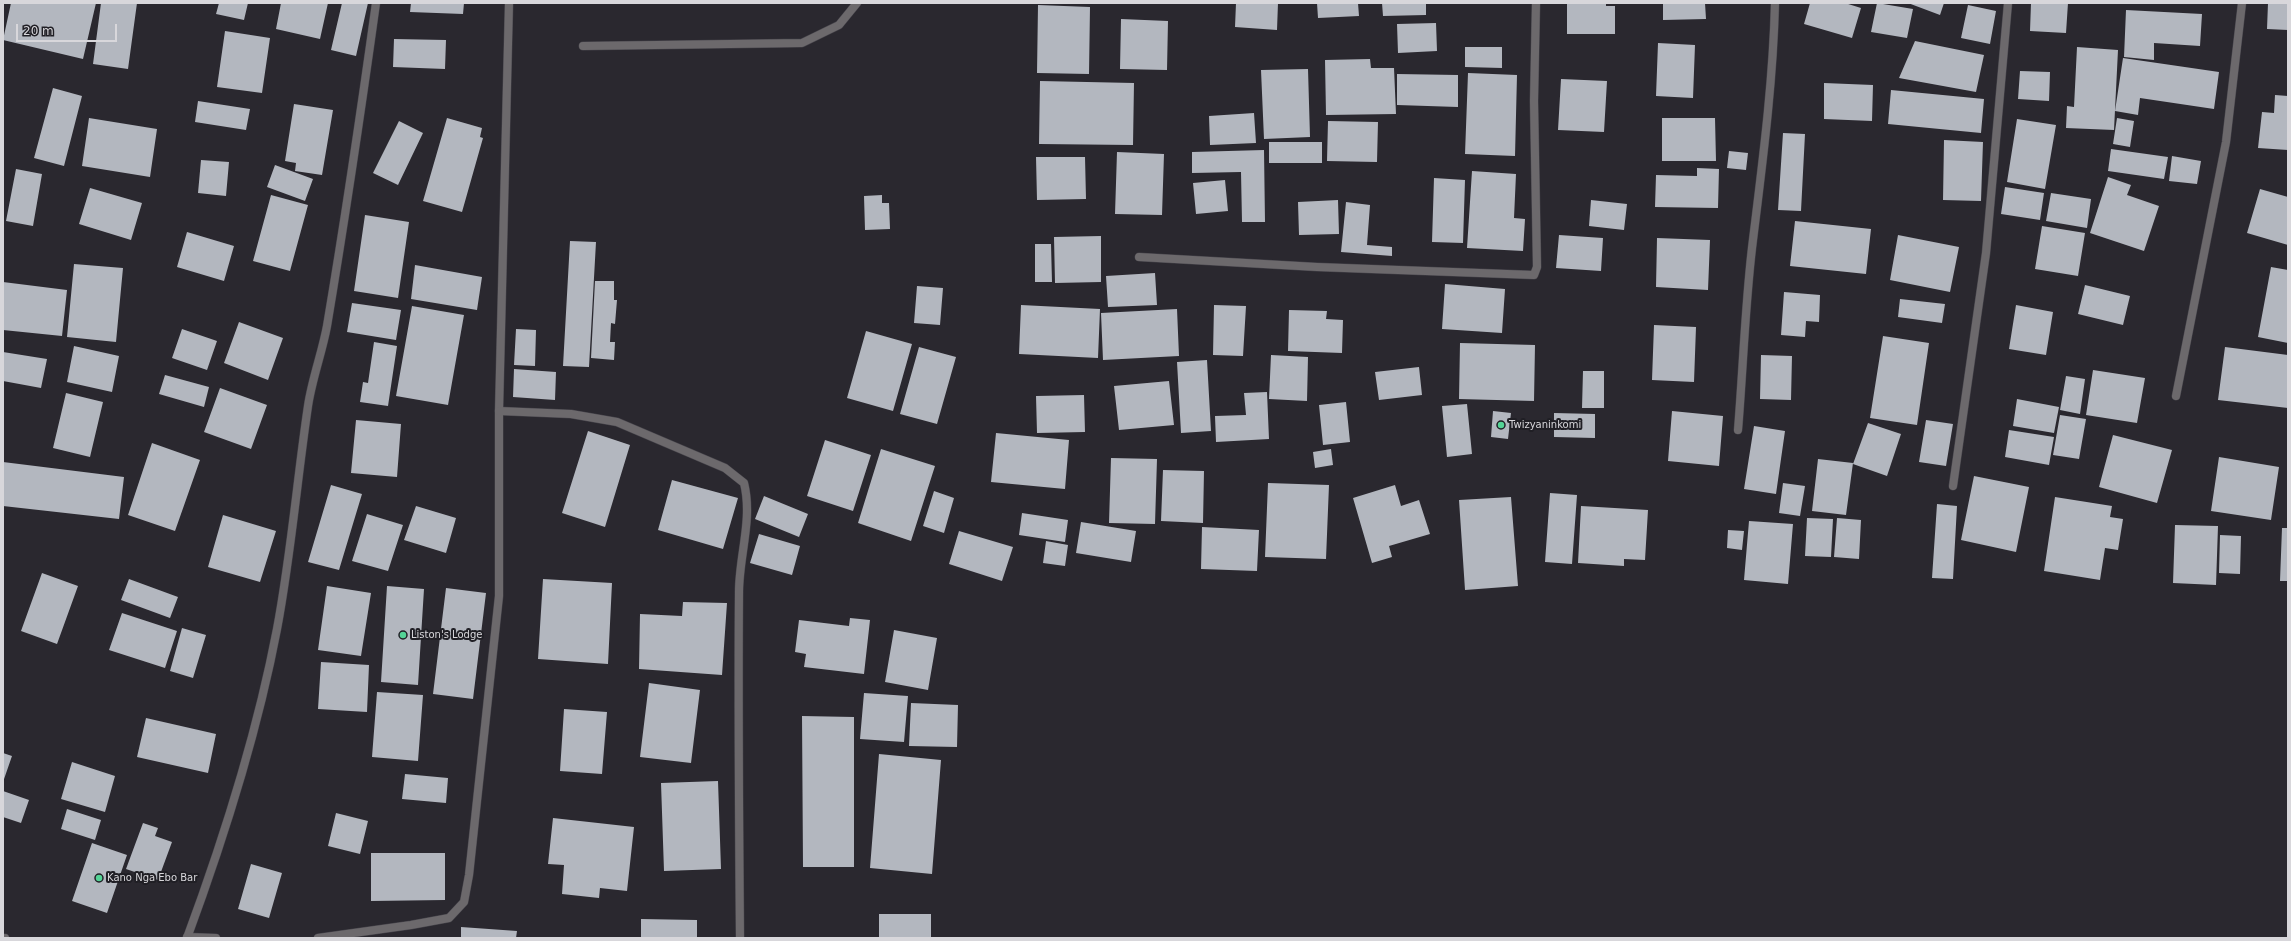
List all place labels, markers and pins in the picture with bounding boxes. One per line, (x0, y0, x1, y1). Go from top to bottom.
place label: Twizyaninkomi (1509, 419, 1581, 431)
marker: Twizyaninkomi (1496, 420, 1506, 430)
place label: Liston's Lodge (411, 629, 482, 641)
marker: Liston's Lodge (398, 630, 408, 640)
place label: Kano Nga Ebo Bar (107, 872, 197, 884)
marker: Kano Nga Ebo Bar (94, 873, 104, 883)

